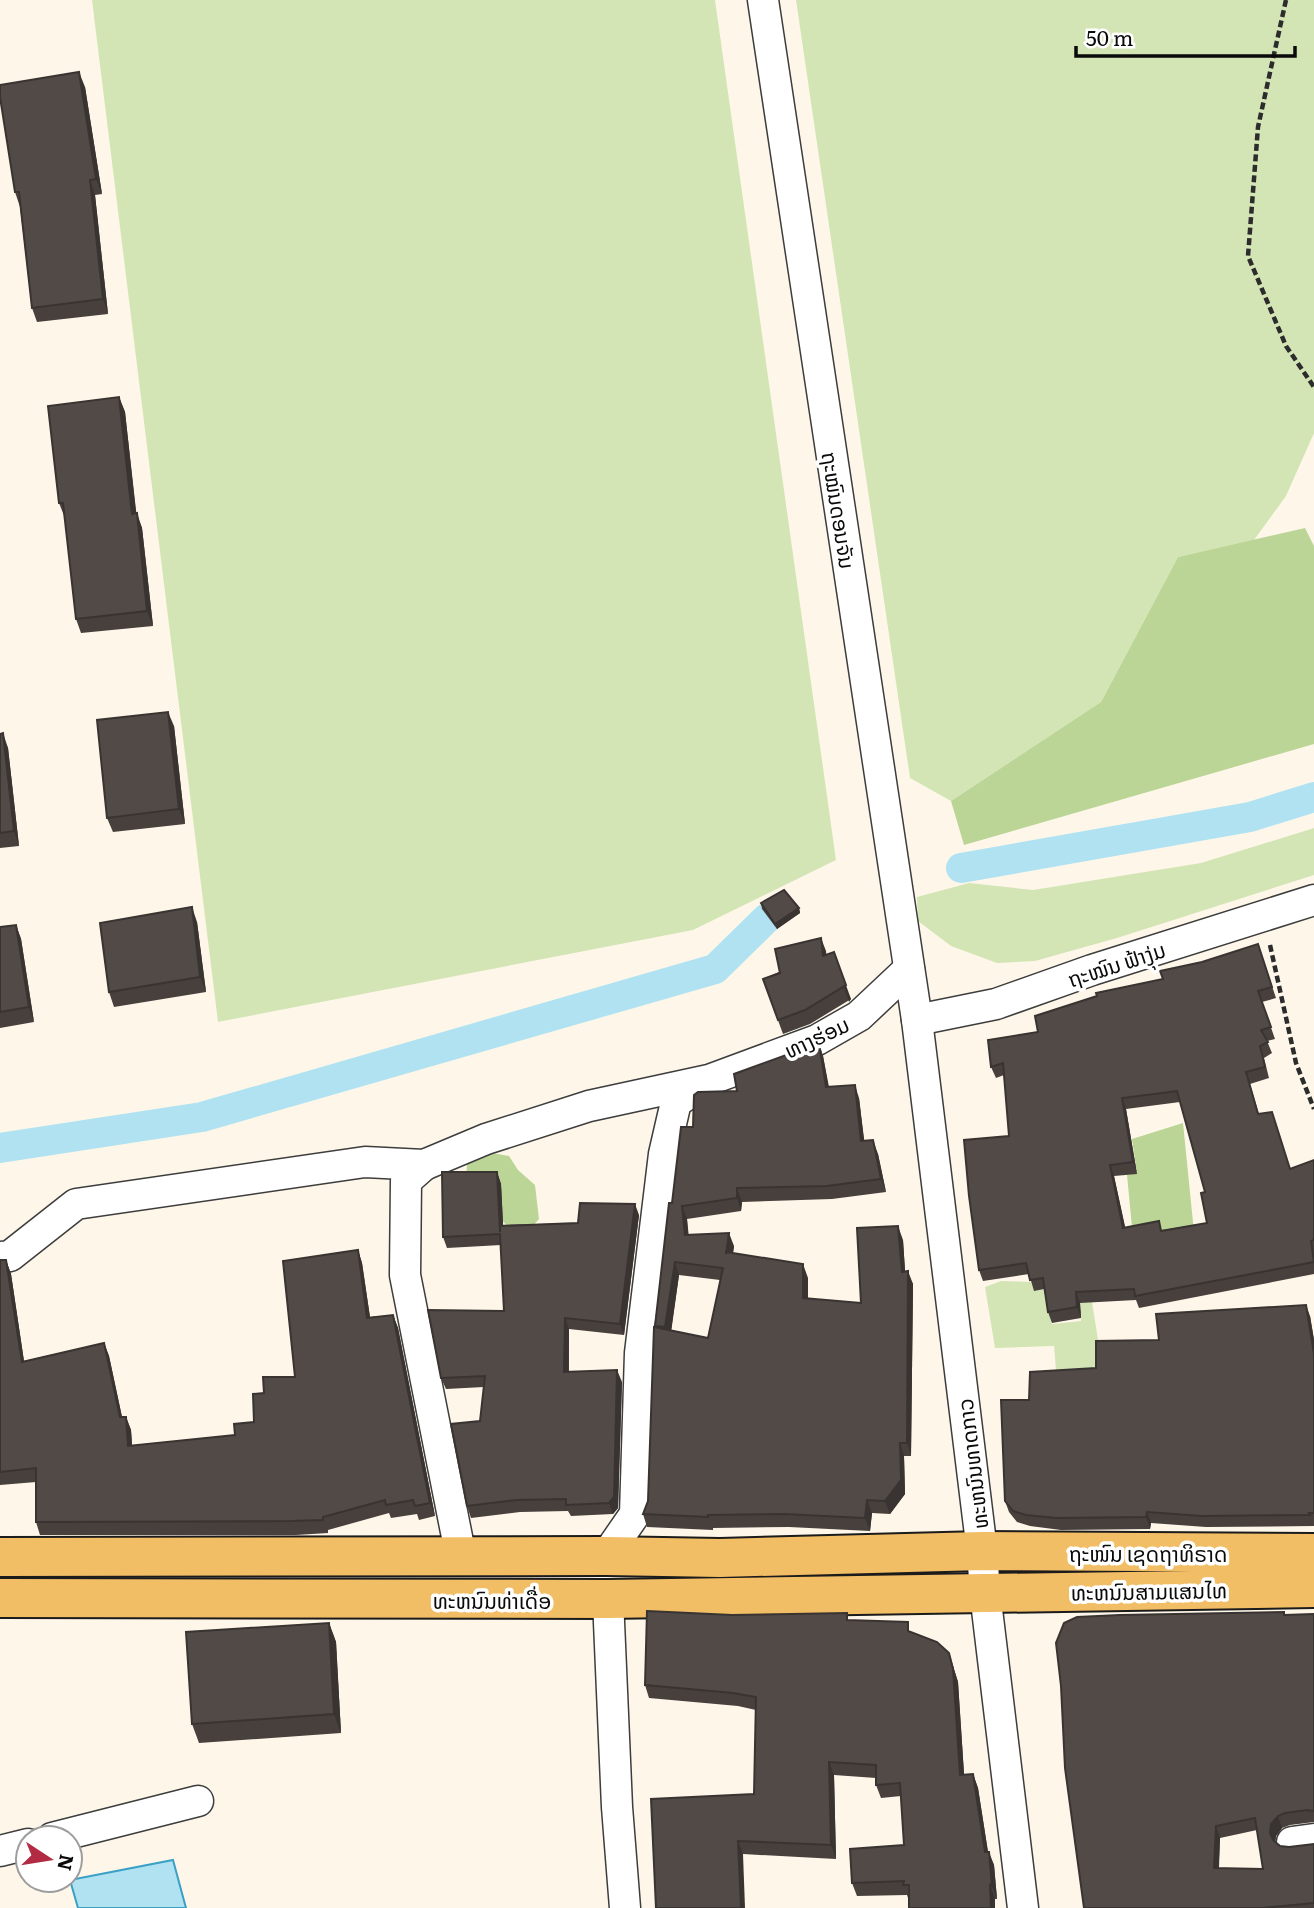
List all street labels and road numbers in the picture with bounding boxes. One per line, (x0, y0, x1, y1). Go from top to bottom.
street label: ຖະໝົນດອນຈັນ (815, 449, 865, 571)
street label: ຖະໝົນ ຟ້າງຸ່ມ (1063, 933, 1170, 997)
street label: ທາງຮ່ອມ (778, 1007, 854, 1065)
street label: ທະຫນົນທາດກາວ (948, 1397, 994, 1531)
street label: ຖະໜົນ ເຊດຖາທິຣາດ (1069, 1537, 1227, 1568)
street label: ທະຫນົນສາມແສນໄທ (1071, 1573, 1227, 1607)
street label: ທະຫນົນທ່າເດື່ອ (433, 1584, 551, 1615)

